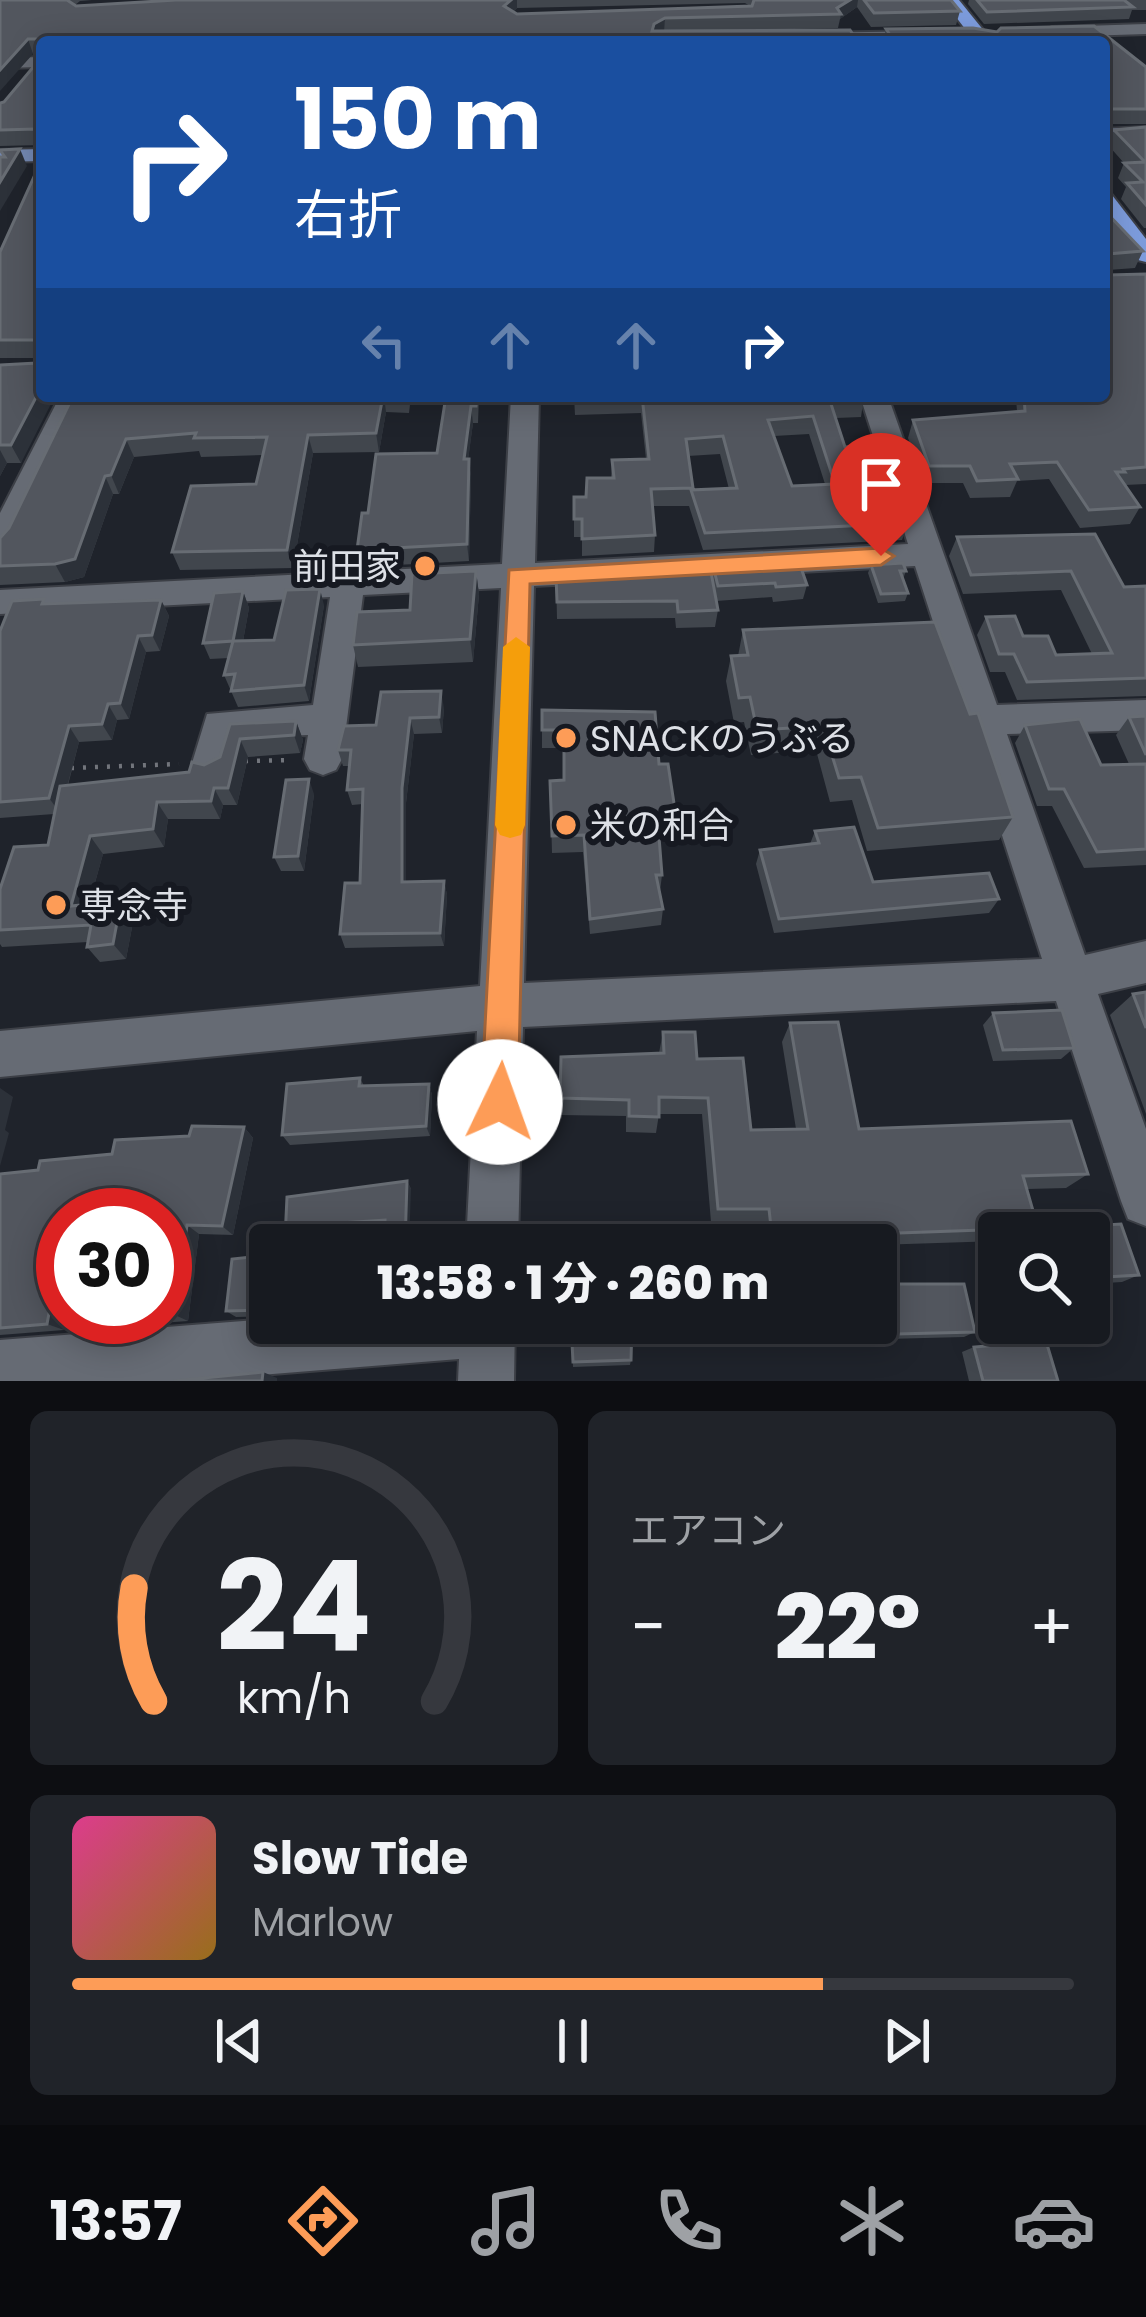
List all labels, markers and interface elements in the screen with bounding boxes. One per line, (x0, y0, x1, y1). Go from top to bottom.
text: 150 m (294, 61, 542, 178)
icon: right (96, 84, 252, 240)
text: 右折 (294, 177, 402, 253)
icon: left (351, 312, 417, 378)
icon: ahead (477, 312, 543, 378)
icon: ahead (603, 312, 669, 378)
icon: right (729, 312, 795, 378)
pin (830, 433, 932, 556)
icon: arrive (848, 451, 914, 517)
place label: 前田家 (293, 541, 401, 592)
marker: 前田家 (412, 553, 438, 579)
place label: SNACKのうぶる (590, 713, 854, 764)
marker: SNACKのうぶる (553, 725, 579, 751)
place label: 米の和合 (590, 800, 734, 851)
marker: 米の和合 (553, 812, 579, 838)
place label: 専念寺 (80, 880, 188, 931)
marker: 専念寺 (43, 892, 69, 918)
position arrow (437, 1039, 563, 1165)
speed limit sign: 30 (36, 1188, 192, 1344)
map controls (978, 1212, 1110, 1344)
button: search (978, 1212, 1110, 1344)
text: 13:58 · 1 分 · 260 m (377, 1252, 769, 1315)
text: エアコン (630, 1503, 786, 1558)
text: 24 (216, 1519, 372, 1694)
text: 22° (775, 1564, 920, 1691)
text: − (630, 1581, 666, 1673)
text: + (1029, 1581, 1074, 1673)
text: km/h (237, 1668, 351, 1728)
text: Slow Tide (252, 1827, 468, 1890)
text: Marlow (252, 1895, 393, 1950)
icon: previous (206, 2008, 272, 2074)
icon: pause (540, 2008, 606, 2074)
icon: next (874, 2008, 940, 2074)
icon: directions (281, 2179, 365, 2263)
icon: music (464, 2179, 548, 2263)
icon: phone (647, 2179, 731, 2263)
icon: climate (830, 2179, 914, 2263)
icon: car (1012, 2179, 1096, 2263)
text: 13:57 (49, 2183, 182, 2259)

